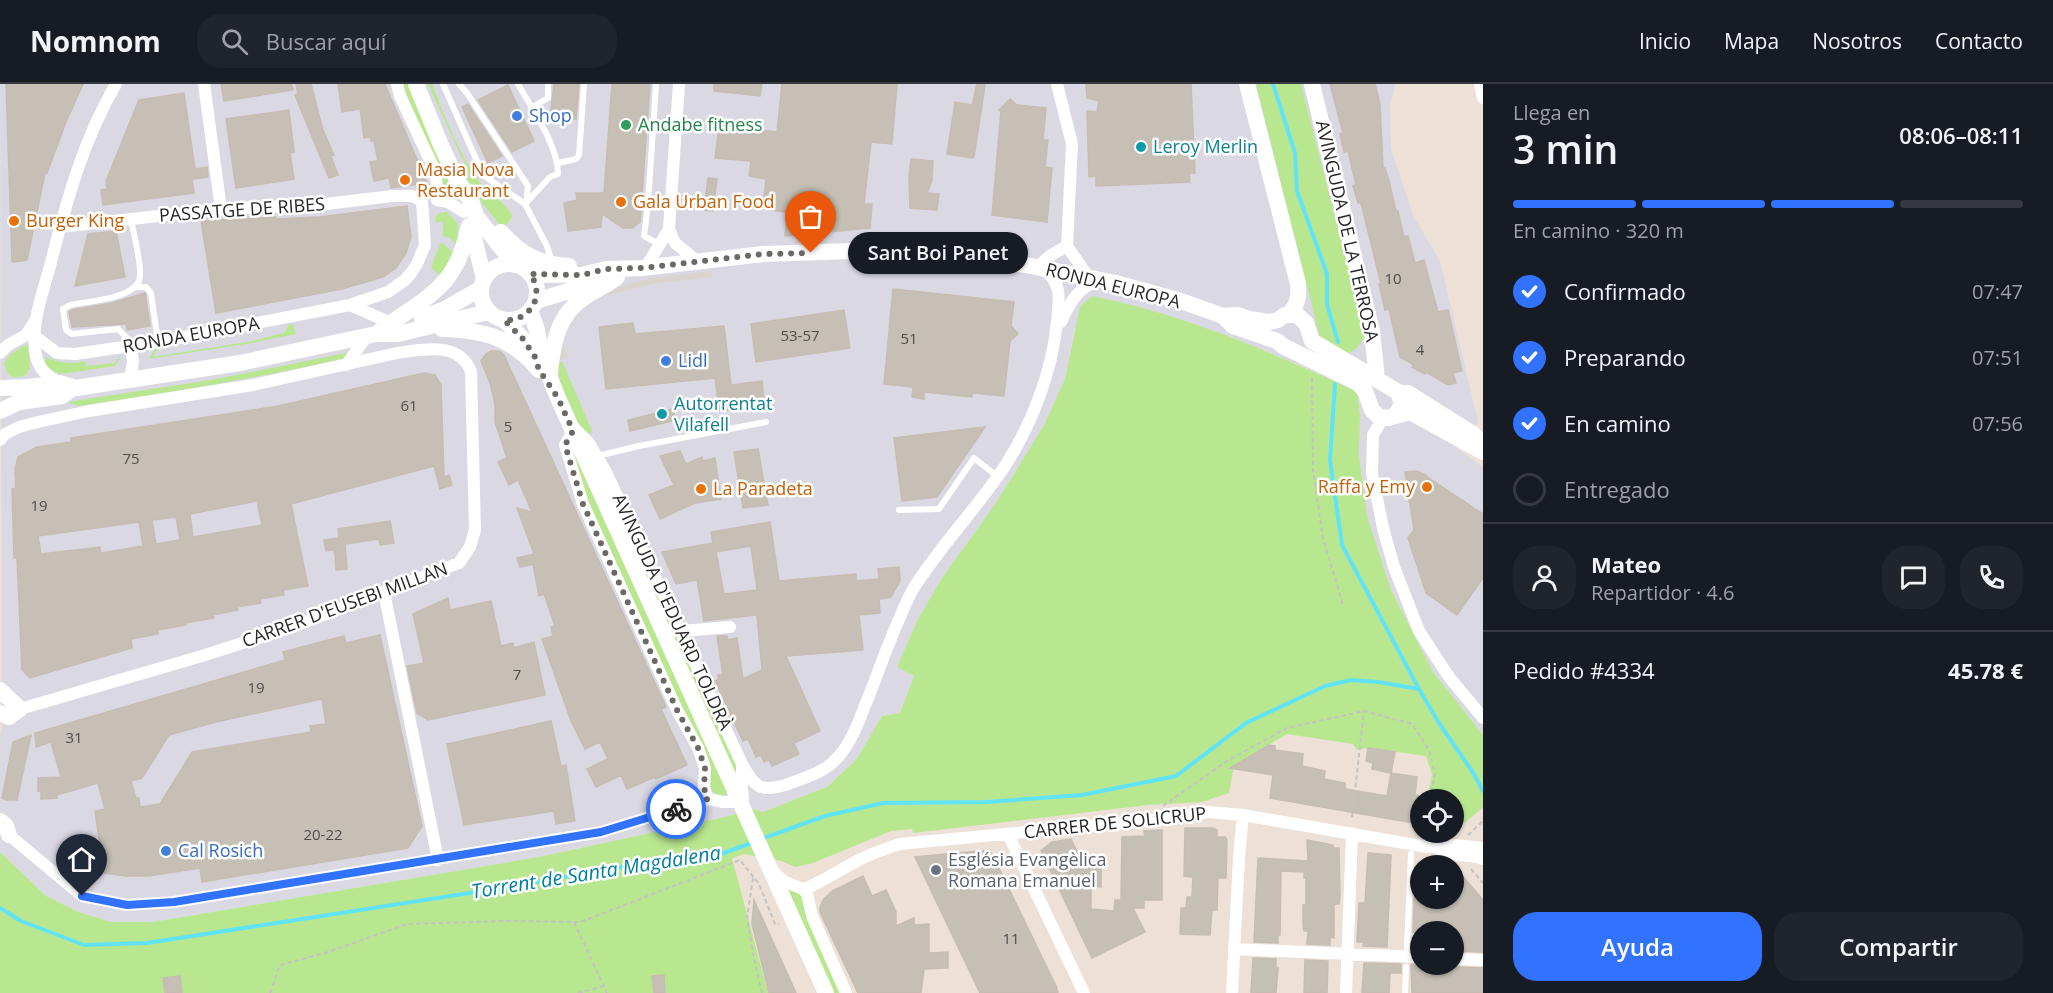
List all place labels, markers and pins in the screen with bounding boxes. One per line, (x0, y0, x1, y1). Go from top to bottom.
place label: Shop (529, 103, 572, 127)
marker: Shop (510, 109, 524, 123)
place label: Andabe fitness (638, 112, 763, 136)
marker: Andabe fitness (619, 118, 633, 132)
place label: Leroy Merlin (1153, 134, 1258, 158)
marker: Leroy Merlin (1134, 140, 1148, 154)
place label: Masia Nova Restaurant (417, 157, 514, 202)
marker: Masia Nova Restaurant (398, 173, 412, 187)
place label: Gala Urban Food (633, 189, 774, 213)
pin (785, 191, 836, 253)
marker: Gala Urban Food (614, 195, 628, 209)
place label: Burger King (26, 208, 125, 232)
marker: Burger King (7, 214, 21, 228)
callout: Sant Boi Panet (847, 232, 1027, 274)
place label: Lidl (678, 348, 708, 372)
marker: Lidl (659, 354, 673, 368)
place label: Autorrentat Vilafell (674, 391, 772, 436)
marker: Autorrentat Vilafell (655, 407, 669, 421)
place label: Raffa y Emy (1318, 474, 1416, 498)
place label: La Paradeta (713, 476, 813, 500)
marker: Raffa y Emy (1420, 480, 1434, 494)
marker: La Paradeta (694, 482, 708, 496)
pin (56, 834, 107, 896)
place label: Cal Rosich (178, 838, 263, 862)
marker: Cal Rosich (159, 844, 173, 858)
place label: Església Evangèlica Romana Emanuel (948, 847, 1106, 892)
marker: Església Evangèlica Romana Emanuel (929, 863, 943, 877)

